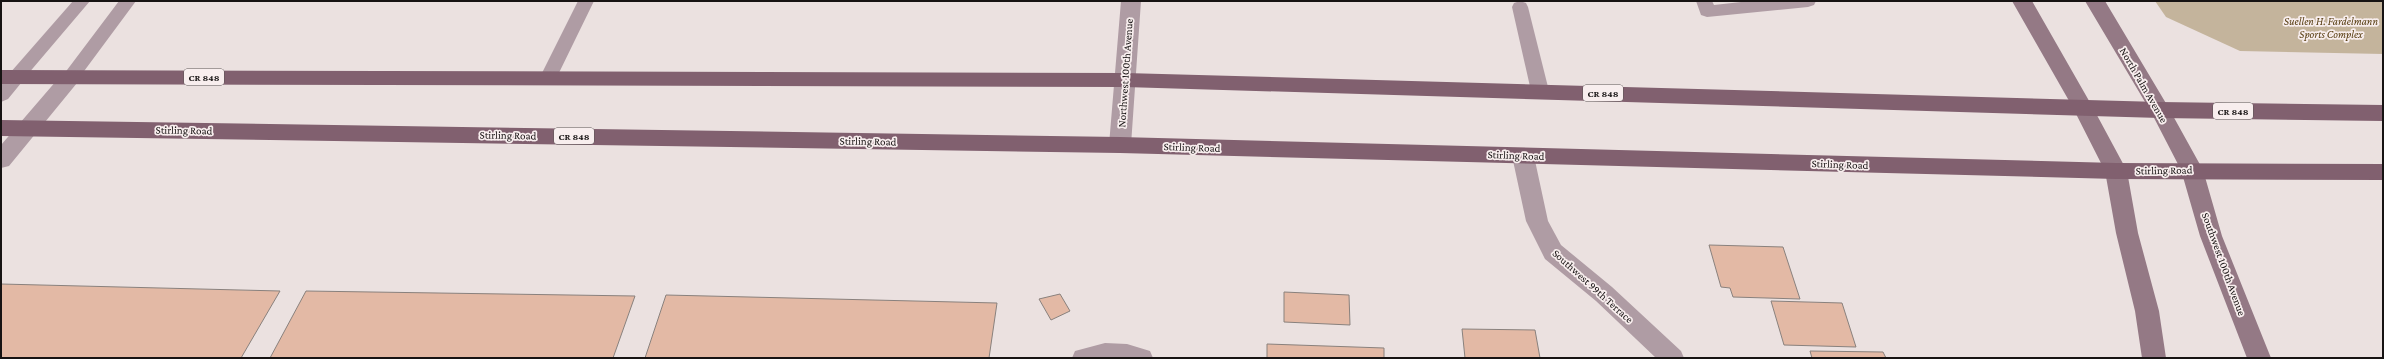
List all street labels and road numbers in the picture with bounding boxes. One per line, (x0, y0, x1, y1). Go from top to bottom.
street label: Northwest 100th Avenue (1115, 18, 1135, 128)
street label: North Palm Avenue (2118, 45, 2170, 125)
road number: CR 848 (184, 69, 224, 85)
road number: CR 848 (1583, 85, 1623, 101)
road number: CR 848 (2213, 103, 2253, 119)
street label: Stirling Road (155, 124, 213, 137)
road number: CR 848 (554, 128, 594, 144)
street label: Stirling Road (479, 129, 537, 142)
street label: Stirling Road (839, 135, 897, 148)
street label: Stirling Road (1163, 140, 1221, 155)
street label: Stirling Road (1487, 148, 1545, 163)
street label: Stirling Road (1811, 157, 1869, 172)
street label: Stirling Road (2135, 164, 2193, 177)
street label: Southwest 100th Avenue (2200, 211, 2248, 317)
street label: Southwest 99th Terrace (1550, 247, 1636, 325)

